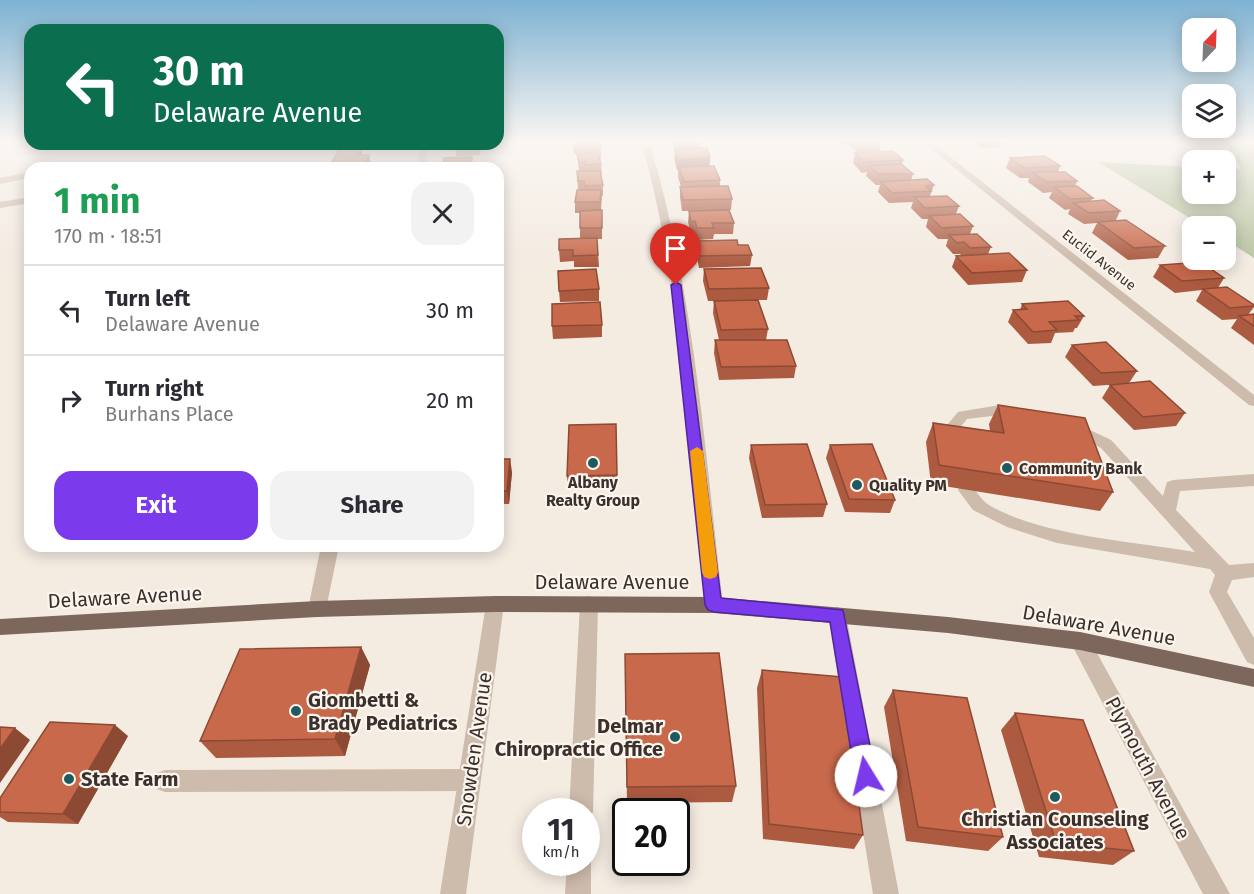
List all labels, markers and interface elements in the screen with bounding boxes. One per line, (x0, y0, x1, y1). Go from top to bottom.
north arrow (1182, 18, 1236, 72)
map controls (1182, 18, 1236, 270)
text: 30 m (153, 46, 245, 96)
icon: left (54, 48, 132, 126)
button: layers (1182, 84, 1236, 138)
text: Delaware Avenue (153, 97, 362, 129)
button: + (1182, 150, 1236, 204)
text: 1 min (54, 179, 141, 223)
button: close (411, 182, 474, 245)
button: − (1182, 216, 1236, 270)
pin (650, 223, 701, 285)
text: 170 m · 18:51 (54, 224, 163, 248)
street label: Euclid Avenue (1059, 226, 1139, 294)
icon: arrive (659, 232, 692, 265)
text: Turn left (105, 285, 190, 312)
icon: left (54, 294, 87, 327)
text: 30 m (426, 297, 474, 324)
text: Delaware Avenue (105, 312, 260, 336)
text: Turn right (105, 375, 204, 402)
icon: right (54, 384, 87, 417)
text: 20 m (426, 387, 474, 414)
text: Burhans Place (105, 402, 234, 426)
marker: Albany Realty Group (586, 456, 600, 470)
place label: Community Bank (1019, 459, 1142, 478)
marker: Community Bank (1000, 461, 1014, 475)
button: Exit (54, 471, 258, 540)
button: Share (270, 471, 474, 540)
place label: Albany Realty Group (546, 473, 640, 510)
place label: Quality PM (869, 476, 947, 495)
marker: Quality PM (850, 478, 864, 492)
street label: Delaware Avenue (535, 570, 690, 594)
street label: Delaware Avenue (47, 581, 203, 613)
street label: Delaware Avenue (1021, 600, 1177, 650)
street label: Snowden Avenue (451, 671, 497, 827)
place label: Giombetti & Brady Pediatrics (308, 688, 458, 735)
street label: Plymouth Avenue (1100, 693, 1196, 843)
marker: Giombetti & Brady Pediatrics (289, 704, 303, 718)
place label: Delmar Chiropractic Office (495, 714, 664, 761)
marker: Delmar Chiropractic Office (668, 730, 682, 744)
position arrow (834, 744, 898, 808)
place label: State Farm (81, 767, 178, 791)
marker: State Farm (62, 772, 76, 786)
marker: Christian Counseling Associates (1048, 790, 1062, 804)
speed limit sign: 20 (612, 798, 690, 876)
place label: Christian Counseling Associates (961, 807, 1150, 854)
text: 11 (547, 812, 575, 848)
text: km/h (542, 843, 580, 861)

